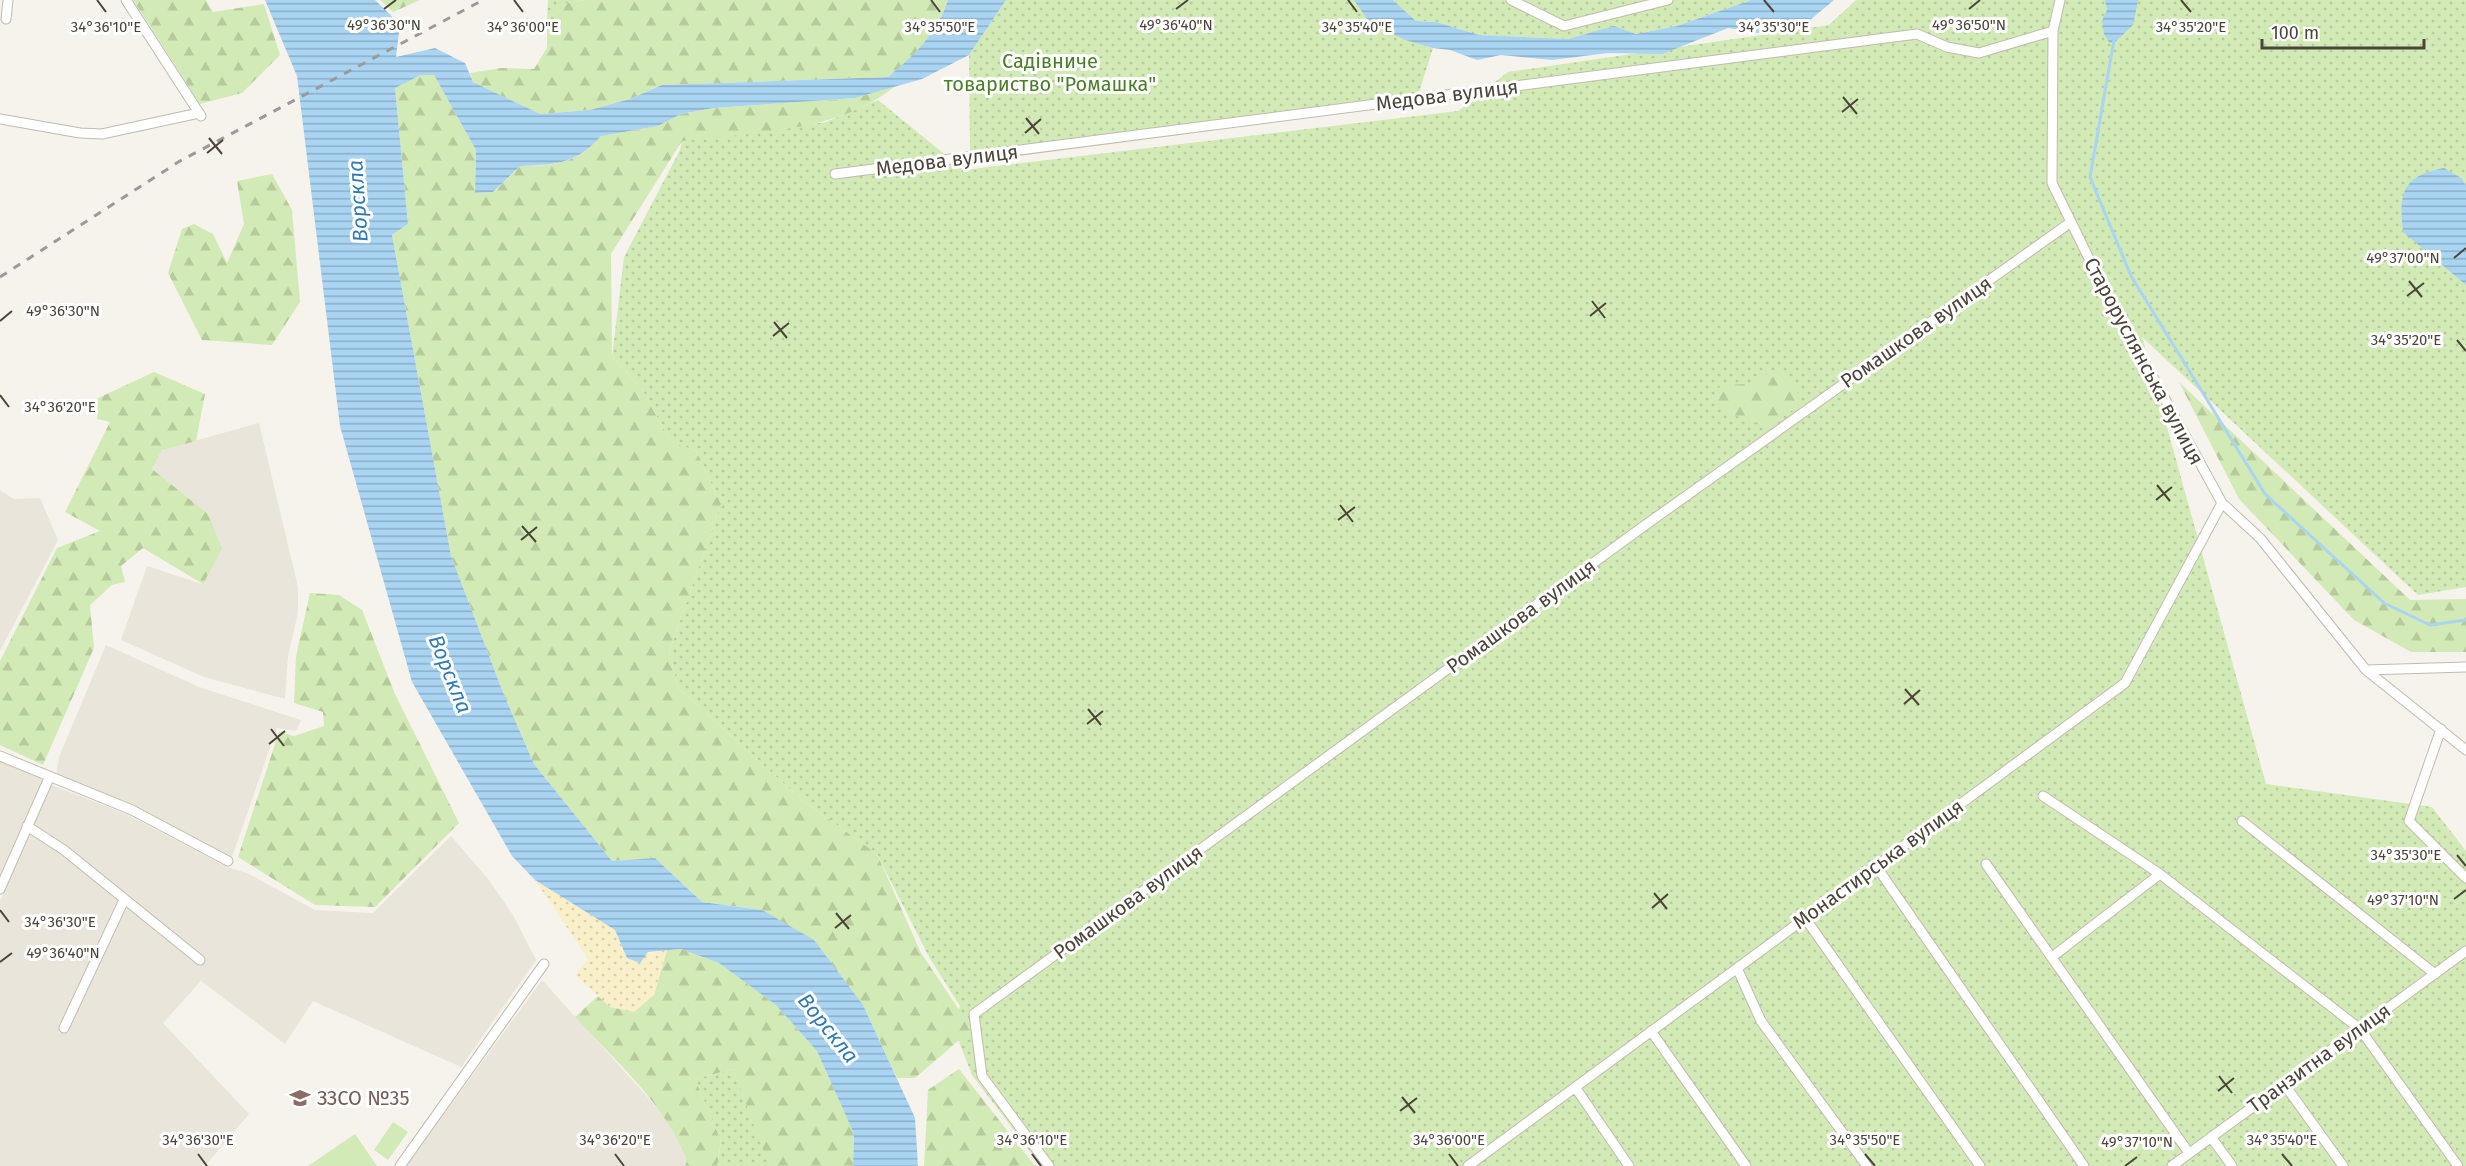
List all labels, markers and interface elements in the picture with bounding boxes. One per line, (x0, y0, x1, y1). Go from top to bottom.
scale bar (2262, 12, 2424, 50)
text: 49°36'30"N (347, 16, 421, 34)
text: 49°36'40"N (1139, 16, 1213, 34)
text: 49°36'50"N (1932, 16, 2006, 34)
text: 34°36'10"E (71, 18, 141, 36)
text: 34°36'00"E (487, 18, 559, 36)
text: 34°35'50"E (905, 18, 975, 36)
text: 34°35'40"E (1322, 18, 1392, 36)
text: 34°35'30"E (1739, 18, 1809, 36)
text: 34°35'20"E (2156, 18, 2226, 36)
text: 100 m (2271, 22, 2319, 44)
park label: Садівниче товариство "Ромашка" (944, 49, 1156, 96)
street label: Медова вулиця (1374, 74, 1520, 116)
street label: Медова вулиця (874, 139, 1020, 181)
water label: Ворскла (342, 159, 374, 243)
text: 49°37'00"N (2366, 249, 2440, 267)
street label: Староруслянська вулиця (2079, 253, 2209, 469)
street label: Ромашкова вулиця (1836, 271, 1996, 393)
text: 49°36'30"N (26, 302, 100, 320)
text: 34°35'20"E (2371, 331, 2441, 349)
text: 34°36'20"E (24, 398, 96, 416)
street label: Ромашкова вулиця (1442, 554, 1600, 678)
water label: Ворскла (423, 631, 477, 717)
street label: Монастирська вулиця (1788, 794, 1968, 934)
street label: Ромашкова вулиця (1049, 840, 1207, 964)
text: 34°35'30"E (2371, 846, 2441, 864)
text: 49°37'10"N (2367, 891, 2439, 909)
text: 34°36'30"E (24, 913, 96, 931)
text: 49°36'40"N (26, 944, 100, 962)
water label: Ворскла (792, 988, 864, 1068)
street label: Транзитна вулиця (2243, 998, 2395, 1118)
school or university icon: ЗЗСО №35 (288, 1086, 312, 1110)
place label: ЗЗСО №35 (317, 1086, 410, 1110)
text: 34°36'30"E (162, 1131, 234, 1149)
text: 34°36'20"E (579, 1131, 651, 1149)
text: 34°36'10"E (997, 1131, 1067, 1149)
text: 34°36'00"E (1413, 1131, 1485, 1149)
text: 34°35'50"E (1830, 1131, 1900, 1149)
text: 34°35'40"E (2247, 1131, 2317, 1149)
text: 49°37'10"N (2101, 1133, 2173, 1151)

